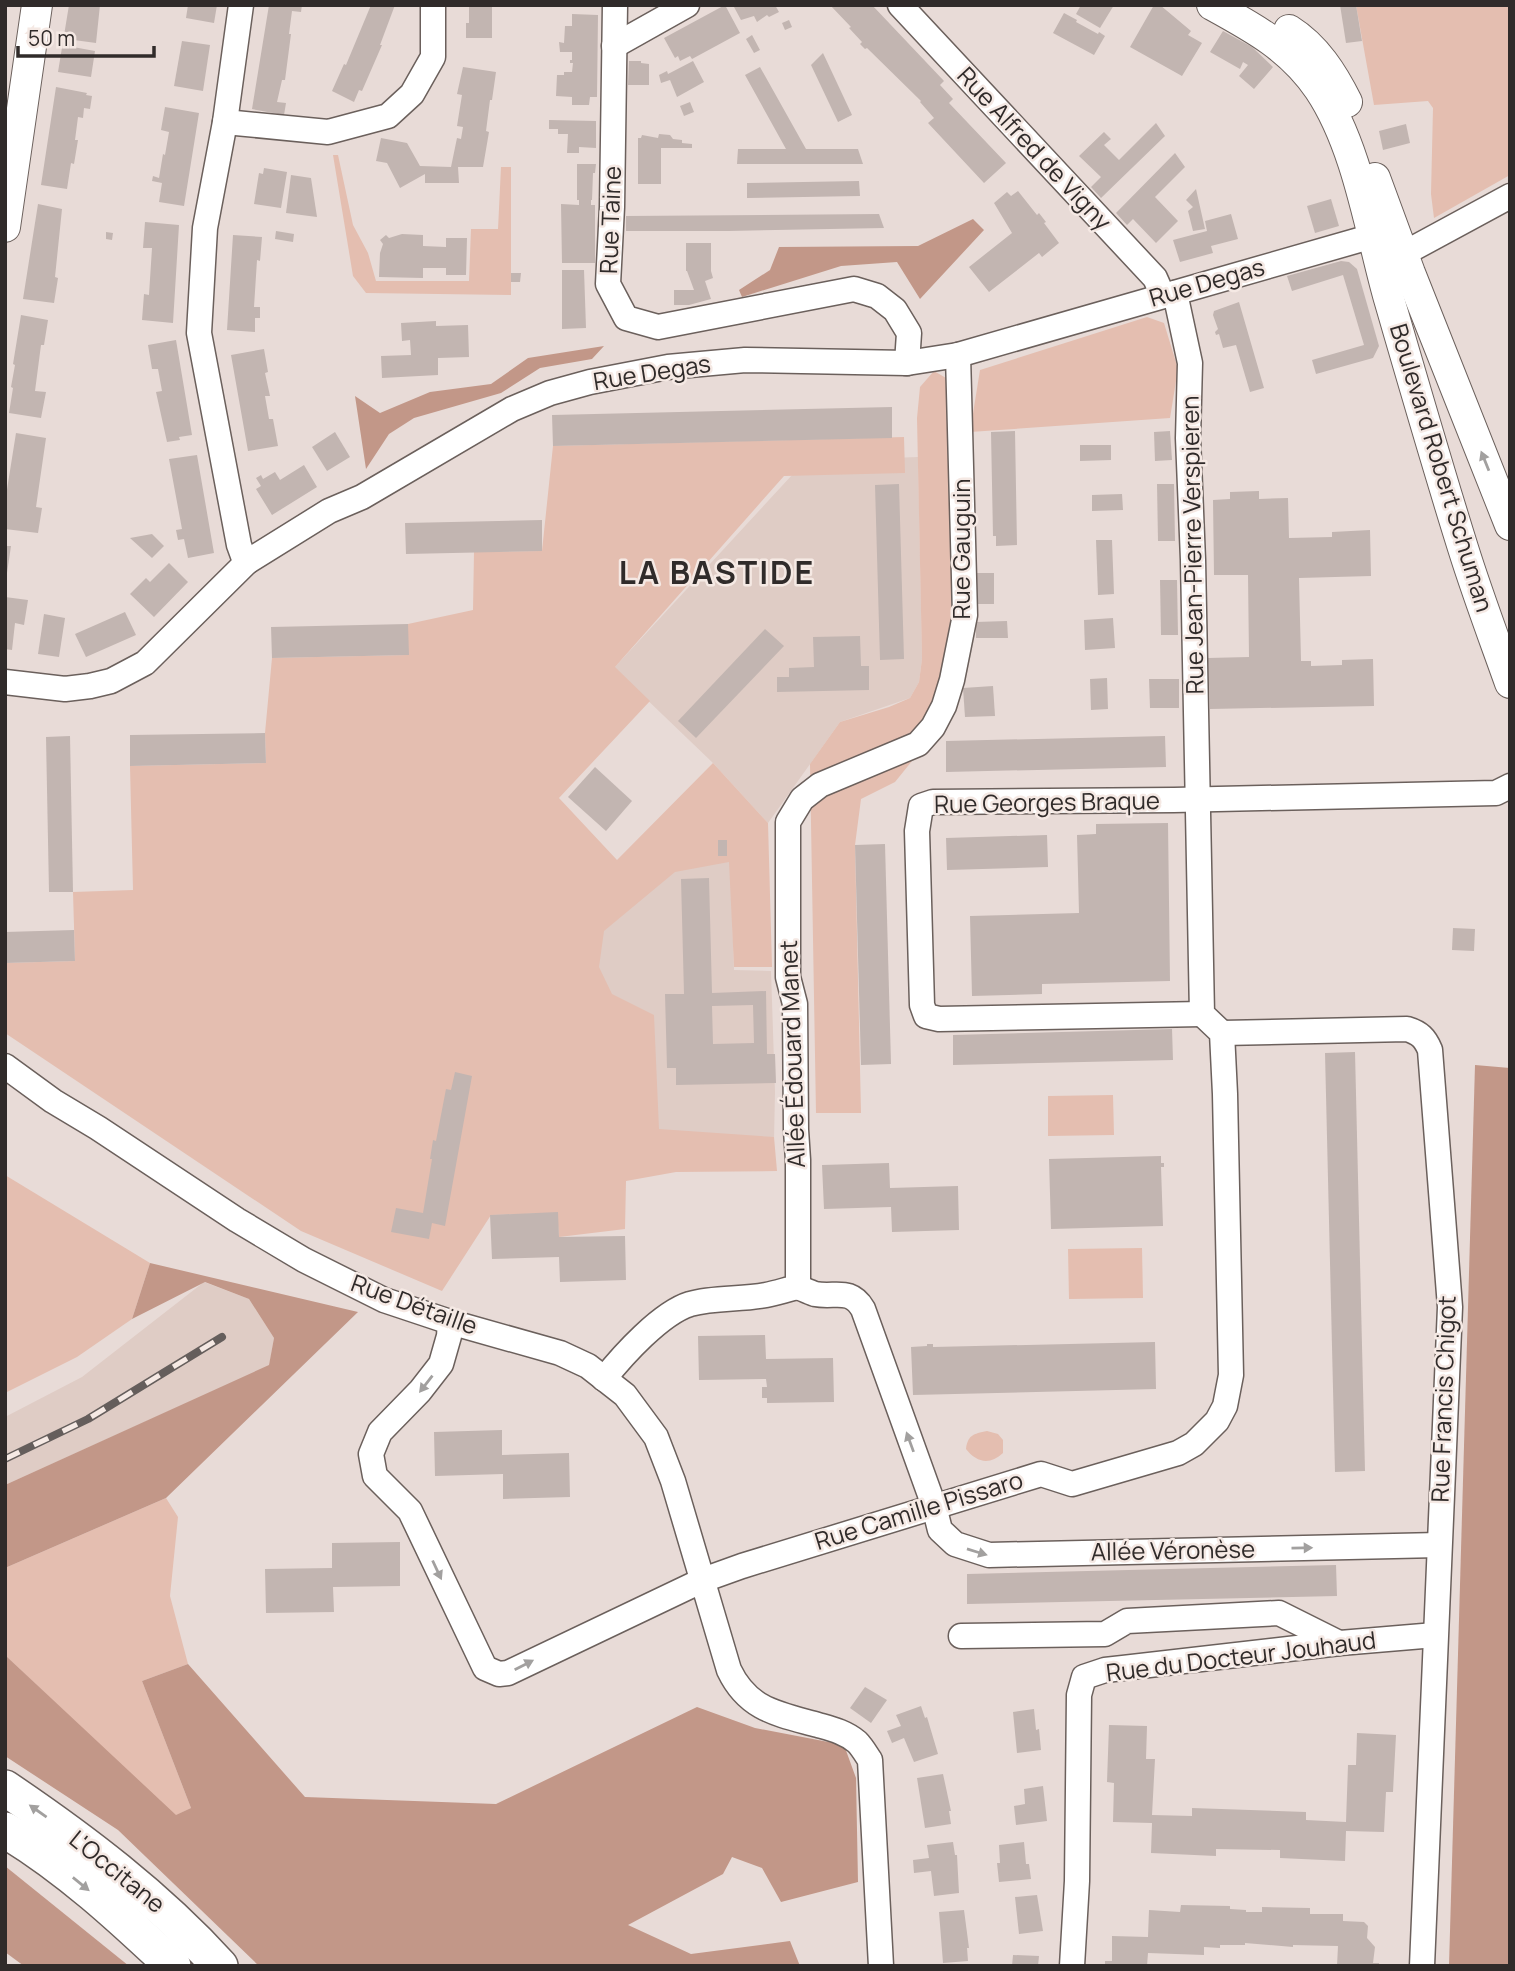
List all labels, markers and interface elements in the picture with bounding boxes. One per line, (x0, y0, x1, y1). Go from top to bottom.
scale bar (18, 14, 154, 58)
text: 50 m (28, 24, 75, 52)
street label: Rue Alfred de Vigny (951, 59, 1120, 237)
street label: Rue Taine (591, 165, 628, 274)
street label: Rue Degas (1145, 249, 1268, 314)
street label: Boulevard Robert Schuman (1383, 319, 1502, 616)
street label: Rue Degas (591, 346, 713, 397)
street label: Rue Jean-Pierre Verspieren (1172, 395, 1211, 695)
one-way arrow (1479, 451, 1490, 472)
street label: Rue Gauguin (944, 478, 977, 620)
district label: LA BASTIDE (619, 550, 815, 594)
street label: Rue Georges Braque (934, 783, 1160, 820)
street label: Allée Édouard Manet (771, 940, 812, 1168)
street label: Rue Détaille (347, 1265, 482, 1342)
street label: Rue Francis Chigot (1422, 1295, 1463, 1503)
one-way arrow (418, 1374, 433, 1392)
one-way arrow (904, 1432, 915, 1453)
street label: Rue Camille Pissaro (810, 1462, 1027, 1557)
street label: Allée Véronèse (1091, 1532, 1255, 1567)
one-way arrow (1291, 1542, 1313, 1554)
one-way arrow (966, 1547, 987, 1557)
one-way arrow (431, 1560, 443, 1580)
street label: Rue du Docteur Jouhaud (1104, 1623, 1378, 1688)
one-way arrow (514, 1659, 534, 1671)
one-way arrow (29, 1804, 47, 1818)
street label: L'Occitane (63, 1822, 173, 1920)
one-way arrow (72, 1876, 89, 1891)

